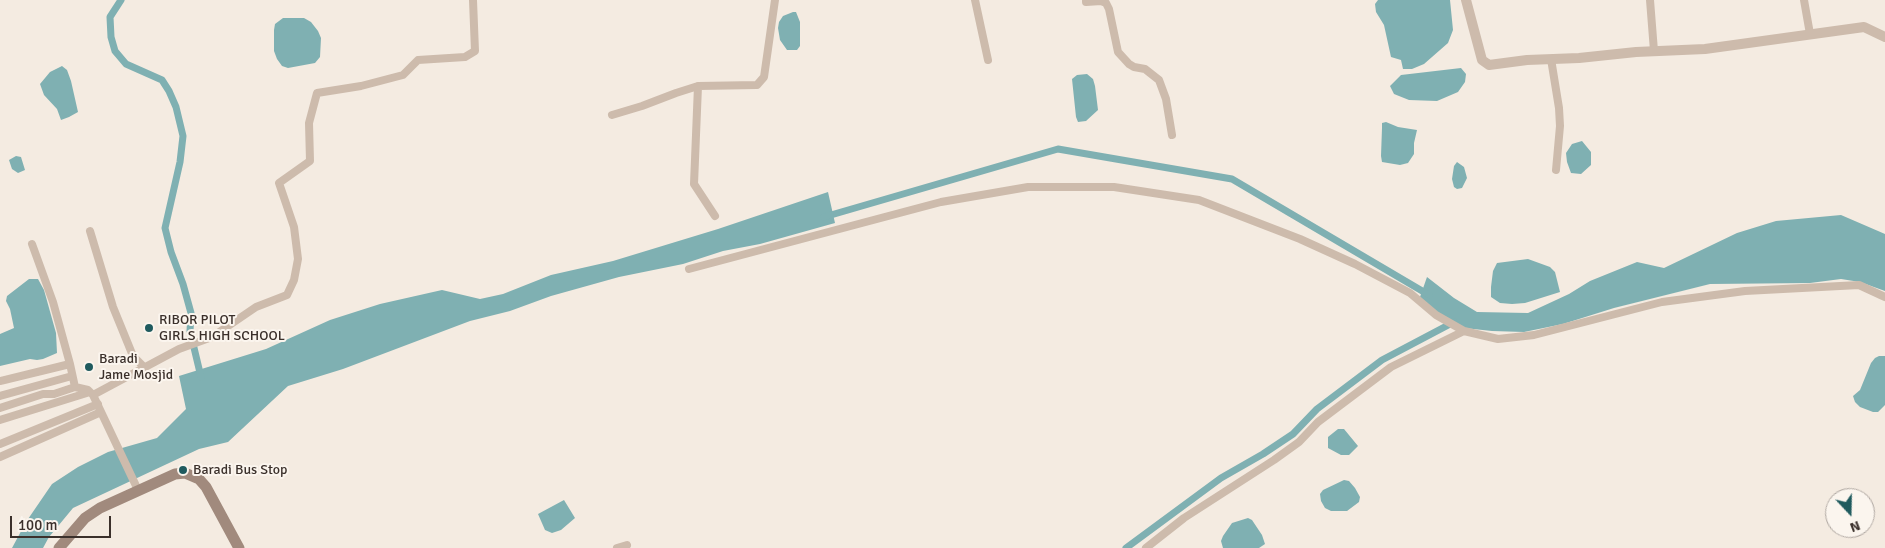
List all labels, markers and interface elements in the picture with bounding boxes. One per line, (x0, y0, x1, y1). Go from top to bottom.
place label: RIBOR PILOT GIRLS HIGH SCHOOL (159, 312, 285, 344)
marker: RIBOR PILOT GIRLS HIGH SCHOOL (143, 322, 155, 334)
place label: Baradi Jame Mosjid (99, 351, 173, 384)
marker: Baradi Jame Mosjid (83, 361, 95, 373)
place label: Baradi Bus Stop (193, 462, 287, 478)
marker: Baradi Bus Stop (177, 464, 189, 476)
north arrow (1825, 488, 1875, 538)
scale bar (12, 506, 114, 538)
text: 100 m (18, 516, 58, 534)
text: N (1848, 517, 1863, 536)

